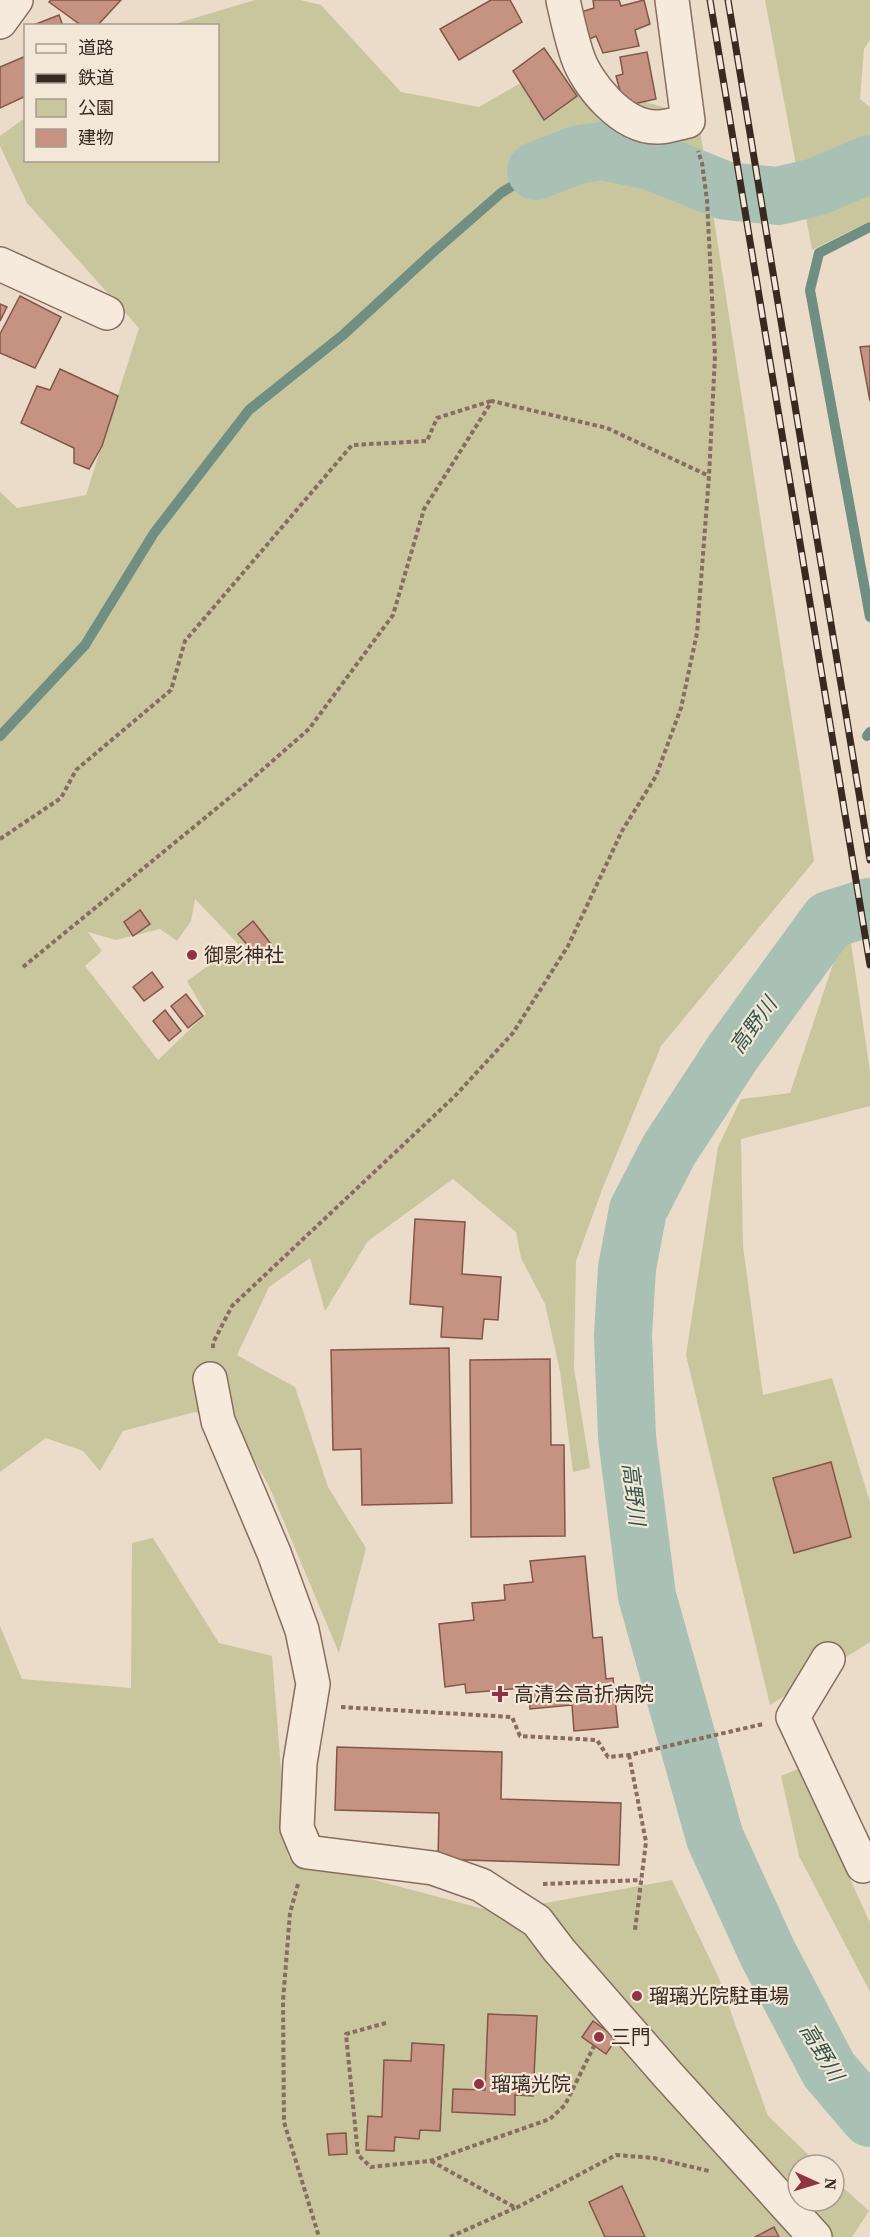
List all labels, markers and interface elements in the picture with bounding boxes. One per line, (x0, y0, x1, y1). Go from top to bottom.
legend (24, 24, 219, 162)
text: 道路 (78, 35, 114, 60)
text: 鉄道 (78, 65, 114, 90)
text: 公園 (78, 95, 114, 120)
text: 建物 (78, 125, 114, 150)
place label: 御影神社 (204, 941, 284, 969)
marker: 御影神社 (185, 948, 199, 962)
water label: 高野川 (723, 989, 784, 1059)
water label: 高野川 (616, 1461, 652, 1529)
place label: 高清会高折病院 (514, 1680, 654, 1708)
marker: 高清会高折病院 (491, 1685, 509, 1703)
place label: 瑠璃光院駐車場 (649, 1982, 789, 2010)
marker: 瑠璃光院駐車場 (630, 1989, 644, 2003)
water label: 高野川 (793, 2018, 852, 2088)
place label: 三門 (611, 2023, 651, 2051)
marker: 三門 (592, 2030, 606, 2044)
place label: 瑠璃光院 (491, 2070, 571, 2098)
marker: 瑠璃光院 (472, 2077, 486, 2091)
north arrow (786, 2153, 846, 2213)
text: N (820, 2177, 842, 2191)

